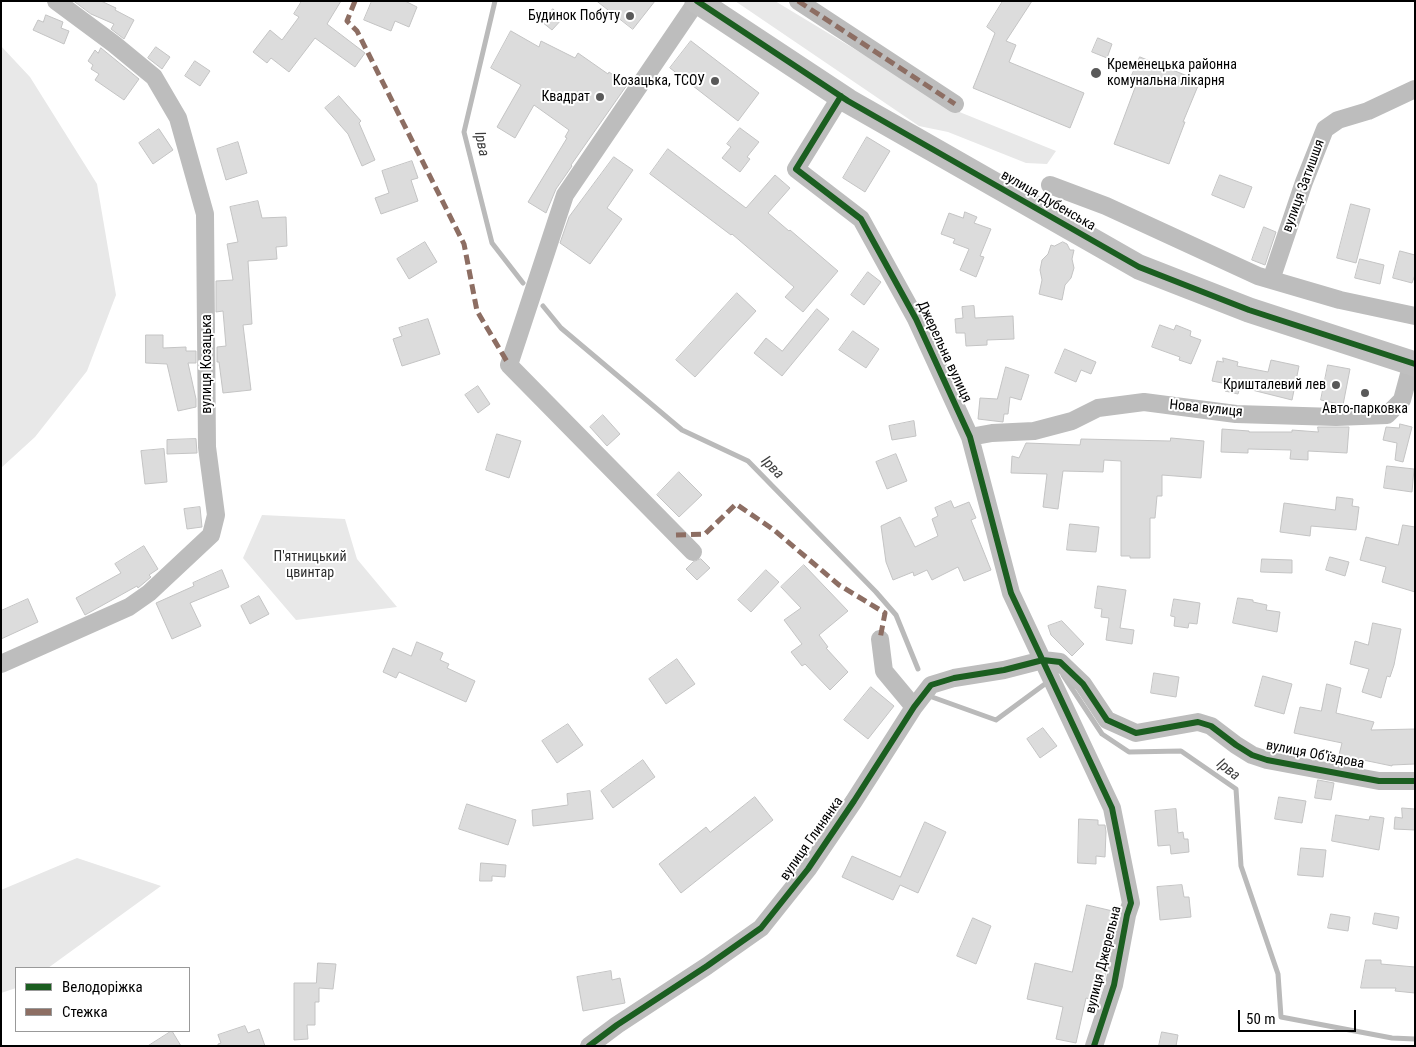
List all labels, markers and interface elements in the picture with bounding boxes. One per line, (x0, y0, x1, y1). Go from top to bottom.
place label: Будинок Побуту (528, 8, 620, 24)
marker: Будинок Побуту (624, 10, 636, 22)
place label: Кременецька районна комунальна лікарня (1107, 57, 1237, 90)
marker: Кременецька районна комунальна лікарня (1089, 66, 1103, 80)
place label: Козацька, ТСОУ (613, 73, 705, 89)
marker: Козацька, ТСОУ (709, 75, 721, 87)
place label: Квадрат (541, 89, 590, 105)
marker: Квадрат (594, 91, 606, 103)
water label: Ірва (470, 130, 492, 158)
street label: вулиця Затишшя (1279, 137, 1329, 235)
street label: вулиця Дубенська (998, 167, 1098, 235)
street label: Джерельна вулиця (913, 298, 975, 406)
street label: вулиця Козацька (199, 314, 215, 414)
place label: Кришталевий лев (1223, 377, 1326, 393)
marker: Кришталевий лев (1330, 379, 1342, 391)
marker: Авто-парковка (1359, 387, 1371, 399)
street label: Нова вулиця (1168, 397, 1244, 421)
place label: Авто-парковка (1322, 401, 1408, 417)
water label: Ірва (757, 453, 787, 483)
park label: П'ятницький цвинтар (273, 549, 347, 582)
street label: вулиця Об'їздова (1264, 737, 1366, 773)
water label: Ірва (1213, 755, 1243, 785)
street label: вулиця Глинянка (777, 794, 847, 884)
street label: вулиця Джерельна (1083, 904, 1125, 1016)
legend (15, 967, 190, 1032)
text: Велодоріжка (62, 978, 143, 996)
scale bar (1241, 1000, 1358, 1032)
text: Стежка (62, 1003, 108, 1021)
text: 50 m (1246, 1010, 1276, 1028)

